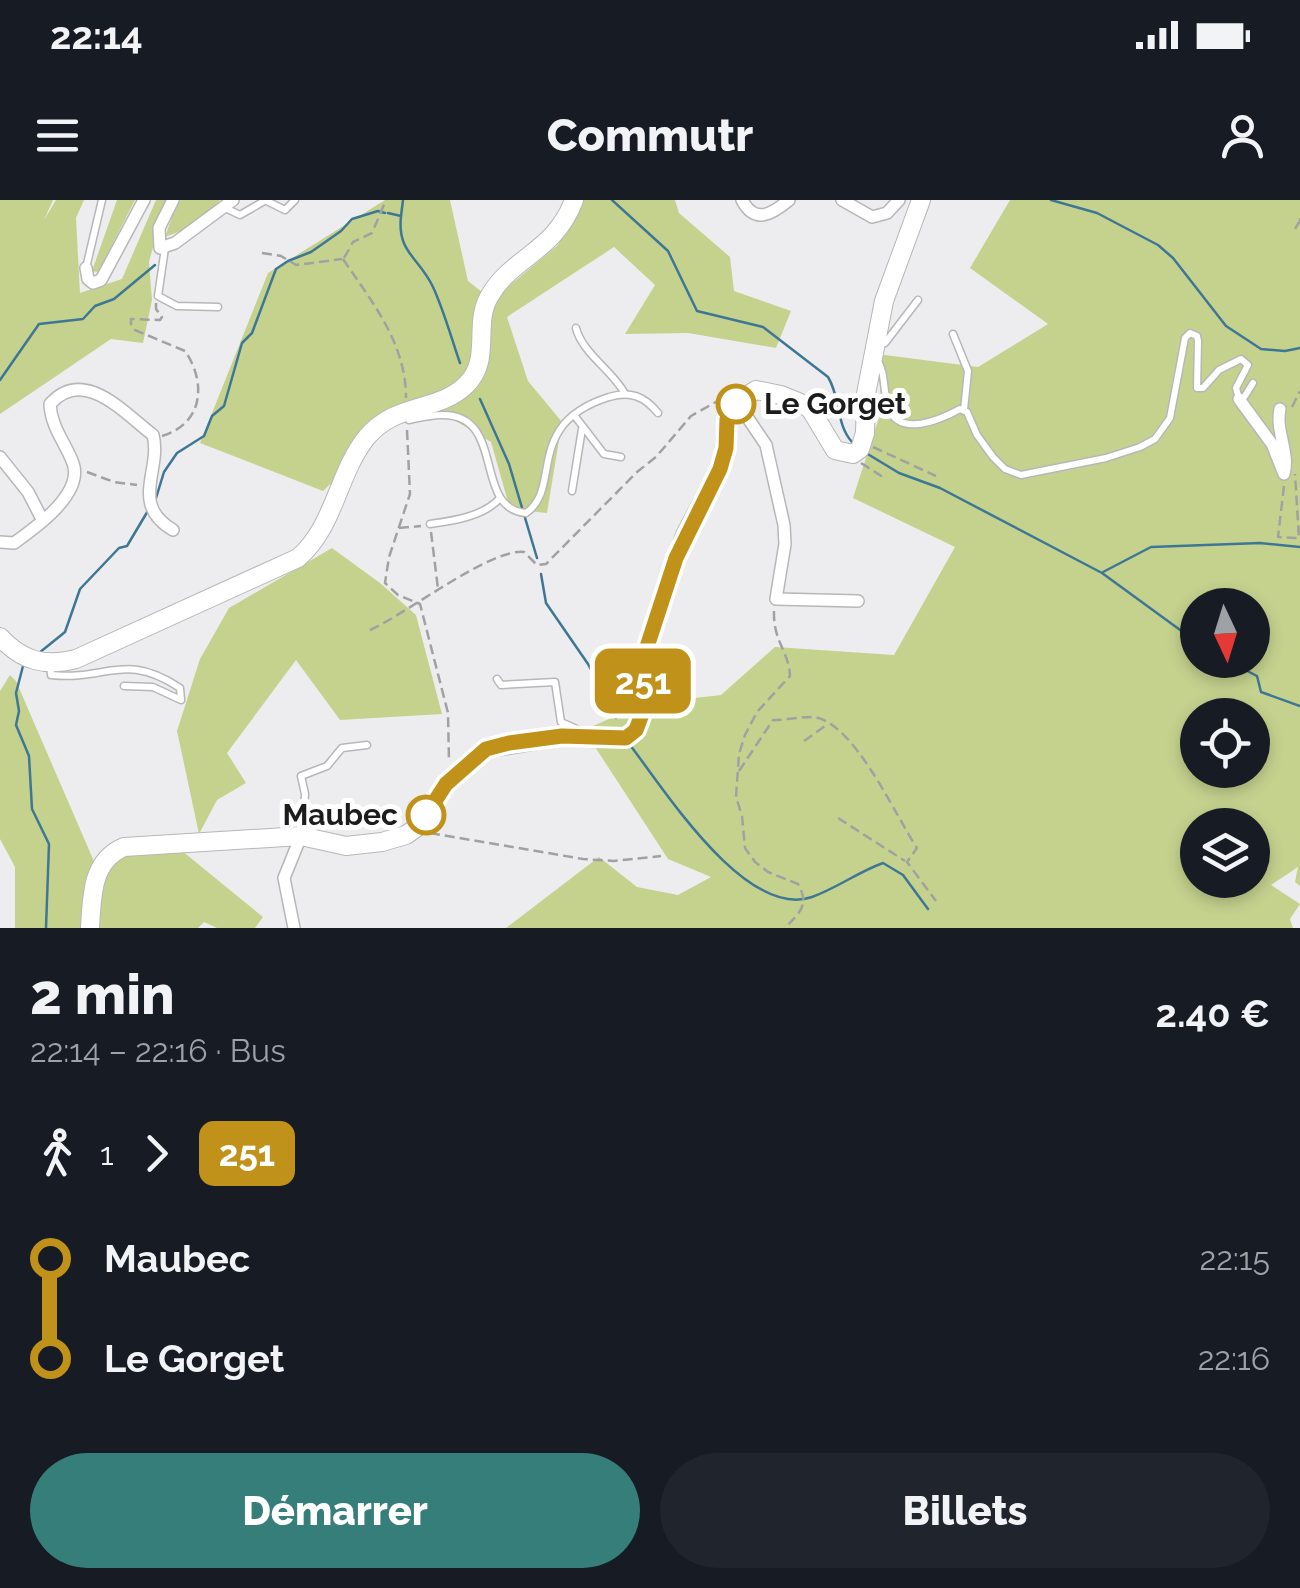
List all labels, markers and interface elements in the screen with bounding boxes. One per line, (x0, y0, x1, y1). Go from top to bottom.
text: 22:14 (50, 13, 143, 58)
icon: menu (30, 108, 85, 163)
icon: person (1215, 108, 1270, 163)
text: Commutr (547, 109, 753, 162)
marker: Le Gorget (717, 385, 755, 423)
place label: Le Gorget (764, 386, 907, 421)
north arrow (1180, 588, 1270, 678)
map controls (1180, 588, 1270, 898)
line badge: 251 (586, 648, 700, 714)
text: 251 (615, 661, 671, 702)
button: locate (1180, 698, 1270, 788)
marker: Maubec (407, 796, 445, 834)
place label: Maubec (283, 797, 398, 832)
button: layers (1180, 808, 1270, 898)
text: 2 min (30, 962, 175, 1027)
text: 2.40 € (1156, 991, 1270, 1036)
text: 22:14 – 22:16 · Bus (30, 1032, 286, 1069)
icon: walk (30, 1126, 85, 1181)
icon: forward (129, 1126, 184, 1181)
text: 251 (219, 1133, 275, 1174)
text: 1 (100, 1135, 114, 1172)
text: Maubec (104, 1236, 250, 1281)
text: 22:15 (1200, 1240, 1270, 1277)
text: Le Gorget (104, 1336, 284, 1381)
text: 22:16 (1198, 1340, 1270, 1377)
button: Démarrer (30, 1453, 640, 1568)
button: Billets (660, 1453, 1270, 1568)

